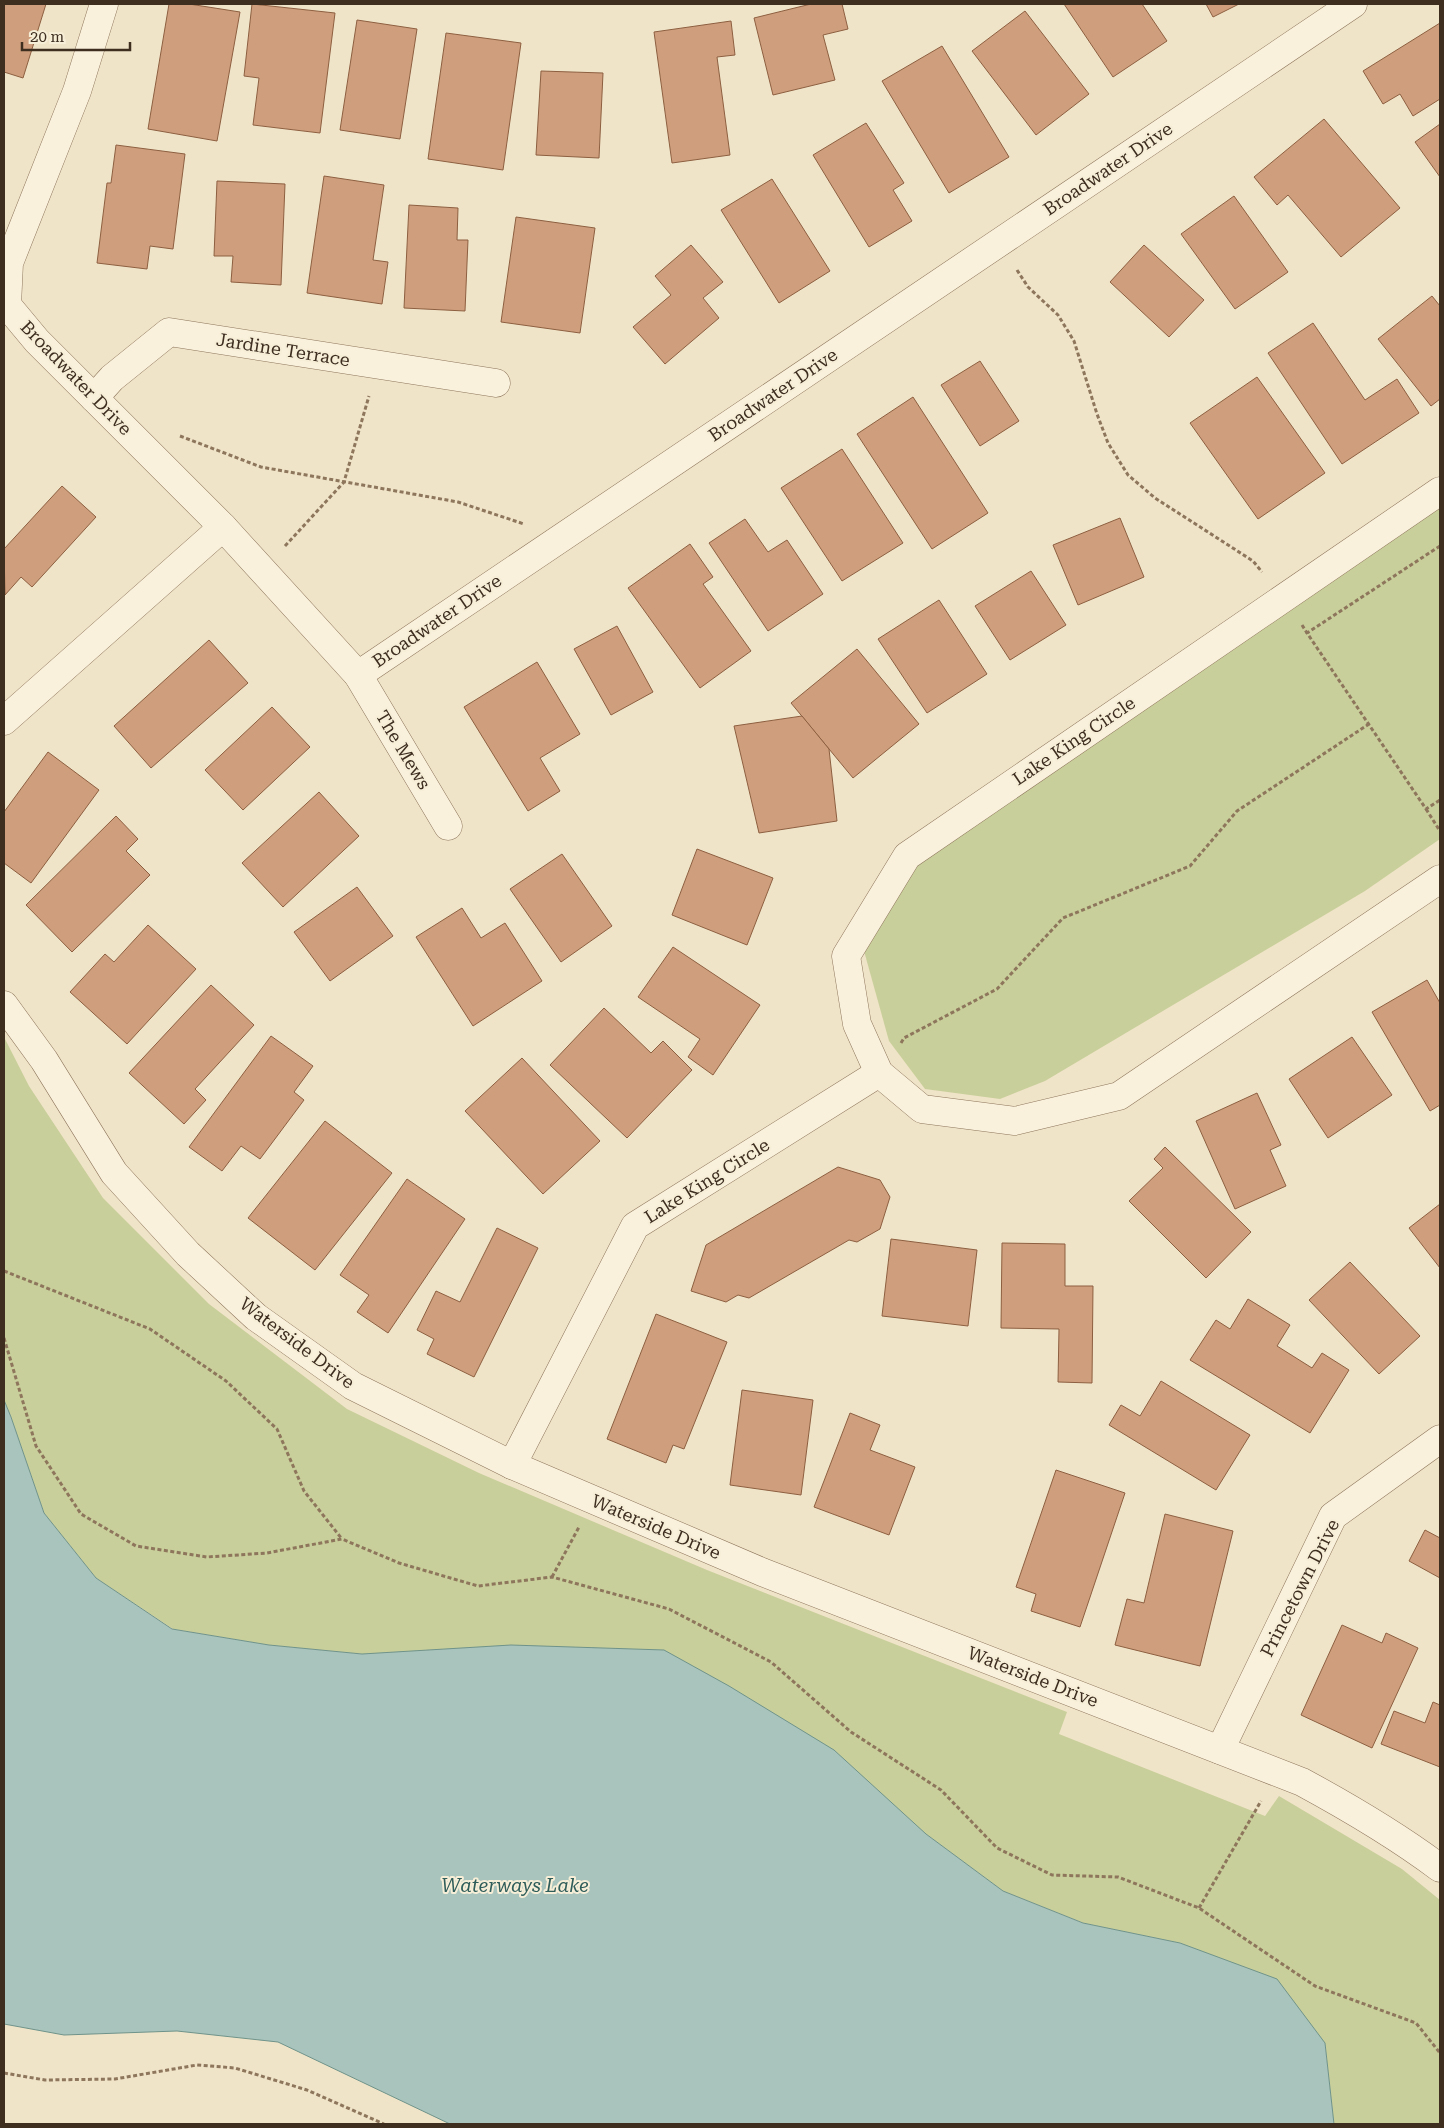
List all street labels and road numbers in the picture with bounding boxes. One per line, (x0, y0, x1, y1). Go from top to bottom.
street label: Broadwater Drive (1039, 118, 1176, 219)
street label: Broadwater Drive (16, 316, 136, 439)
street label: Jardine Terrace (215, 329, 351, 370)
street label: Broadwater Drive (704, 344, 841, 445)
street label: Broadwater Drive (368, 570, 505, 671)
street label: Lake King Circle (1009, 692, 1139, 789)
street label: The Mews (372, 707, 435, 793)
street label: Lake King Circle (640, 1134, 773, 1227)
street label: Waterside Drive (236, 1293, 359, 1393)
street label: Waterside Drive (588, 1490, 724, 1563)
street label: Princetown Drive (1256, 1515, 1343, 1660)
street label: Waterside Drive (965, 1642, 1102, 1711)

